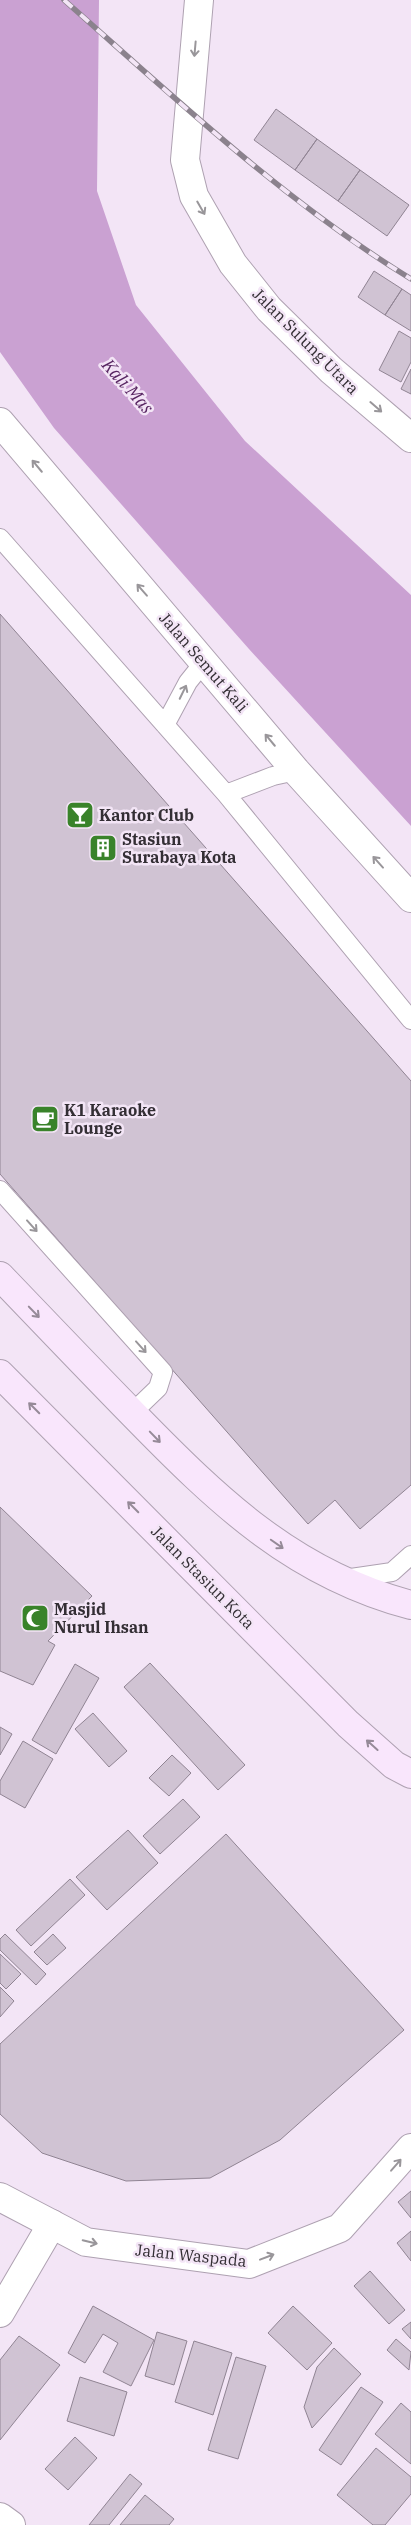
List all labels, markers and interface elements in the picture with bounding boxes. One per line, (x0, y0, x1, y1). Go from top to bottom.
one-way arrow (190, 40, 199, 56)
one-way arrow (196, 200, 206, 214)
street label: Jalan Sulung Utara (249, 284, 363, 398)
water label: Kali Mas (97, 353, 159, 419)
one-way arrow (369, 402, 382, 413)
one-way arrow (31, 460, 43, 473)
one-way arrow (136, 584, 148, 597)
street label: Jalan Semut Kali (155, 608, 253, 716)
one-way arrow (179, 685, 188, 700)
one-way arrow (265, 734, 276, 747)
bar icon: Kantor Club (65, 800, 95, 830)
place label: Kantor Club (99, 805, 194, 825)
place label: Stasiun Surabaya Kota (122, 829, 236, 867)
building icon: Stasiun Surabaya Kota (88, 833, 118, 863)
one-way arrow (372, 855, 384, 868)
place label: K1 Karaoke Lounge (64, 1100, 156, 1138)
cafe icon: K1 Karaoke Lounge (30, 1104, 60, 1134)
one-way arrow (27, 1220, 38, 1233)
one-way arrow (28, 1305, 40, 1318)
one-way arrow (135, 1341, 147, 1354)
one-way arrow (28, 1401, 40, 1414)
one-way arrow (149, 1431, 161, 1443)
one-way arrow (127, 1501, 139, 1513)
street label: Jalan Stasiun Kota (147, 1521, 259, 1633)
one-way arrow (270, 1539, 284, 1549)
place label: Masjid Nurul Ihsan (54, 1599, 149, 1637)
mosque icon: Masjid Nurul Ihsan (20, 1603, 50, 1633)
one-way arrow (366, 1739, 379, 1751)
one-way arrow (390, 2159, 401, 2172)
one-way arrow (82, 2238, 98, 2247)
street label: Jalan Waspada (134, 2239, 248, 2271)
one-way arrow (259, 2251, 274, 2261)

